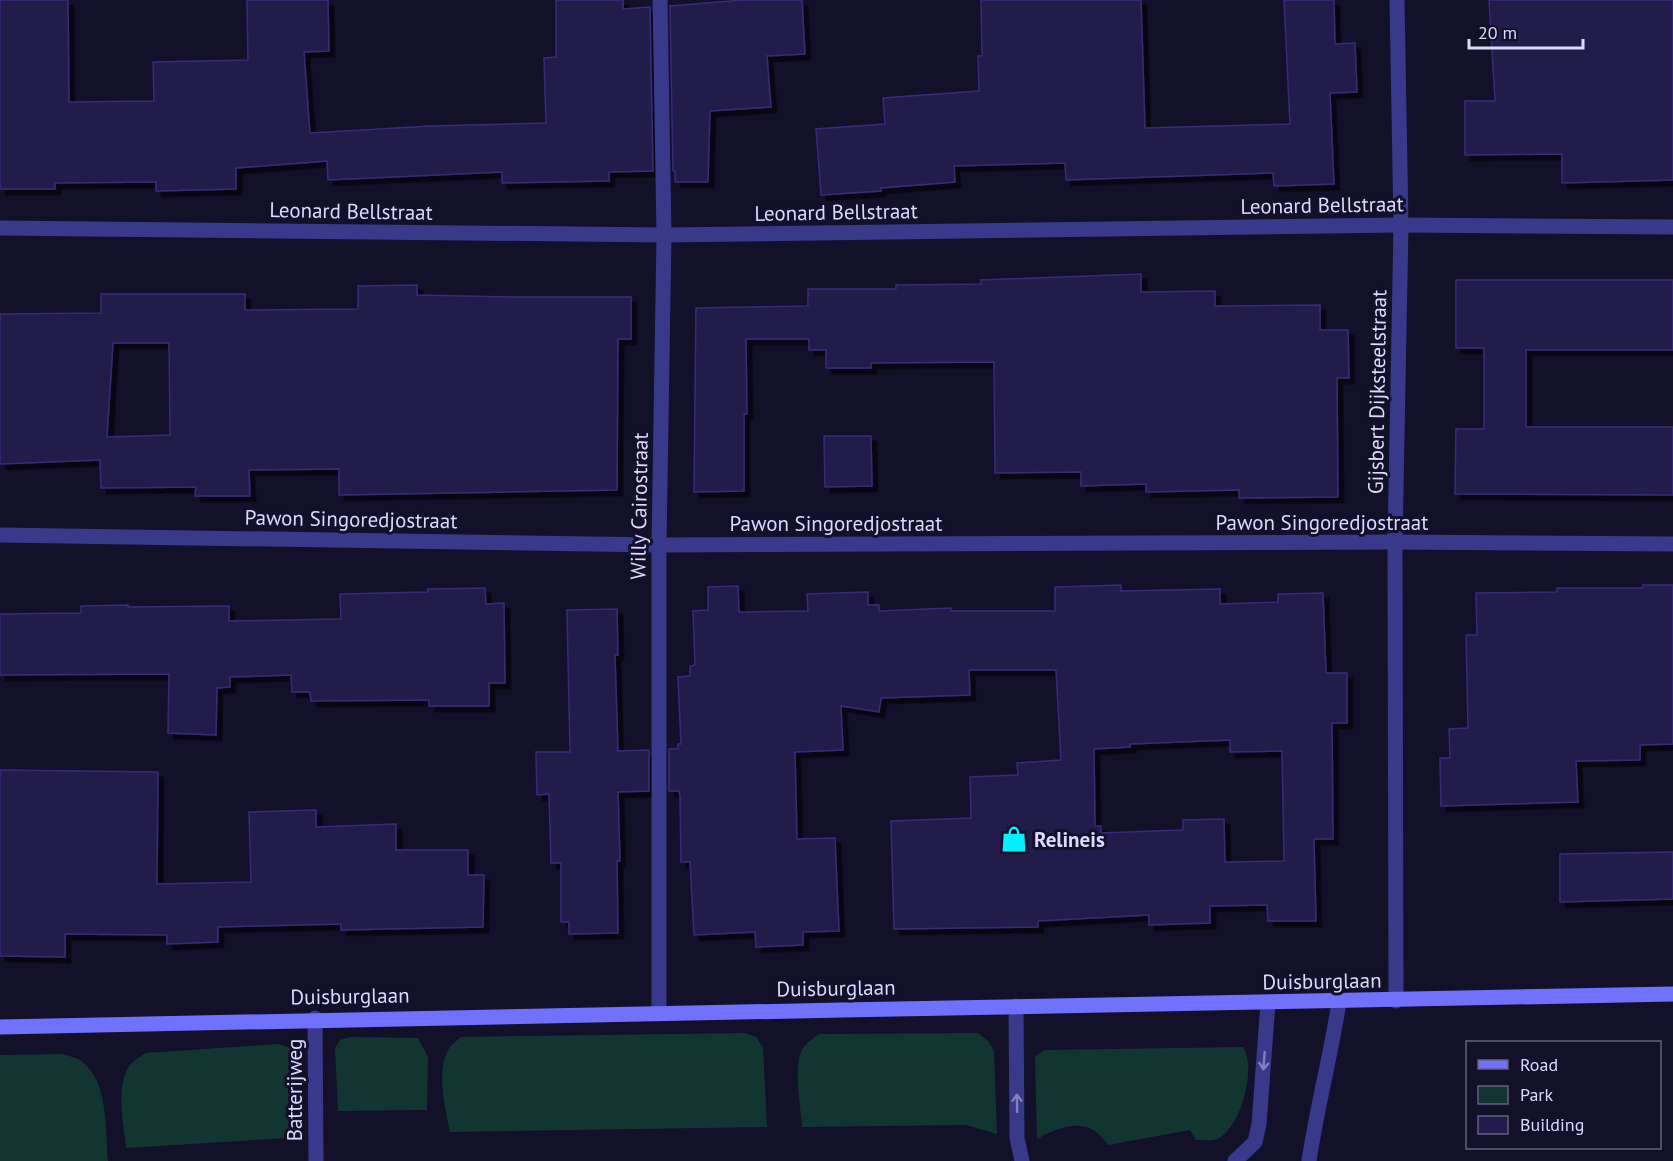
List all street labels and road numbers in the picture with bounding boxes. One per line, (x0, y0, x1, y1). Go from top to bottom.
street label: Leonard Bellstraat (1240, 190, 1404, 220)
street label: Leonard Bellstraat (269, 196, 433, 226)
street label: Leonard Bellstraat (754, 197, 918, 227)
street label: Gijsbert Dijksteelstraat (1362, 290, 1392, 494)
street label: Willy Cairostraat (624, 432, 654, 580)
street label: Pawon Singoredjostraat (244, 504, 458, 534)
street label: Pawon Singoredjostraat (1216, 509, 1428, 536)
street label: Pawon Singoredjostraat (730, 510, 942, 537)
street label: Duisburglaan (1262, 966, 1382, 996)
street label: Duisburglaan (776, 973, 896, 1003)
street label: Duisburglaan (290, 981, 410, 1011)
street label: Batterijweg (281, 1039, 308, 1141)

